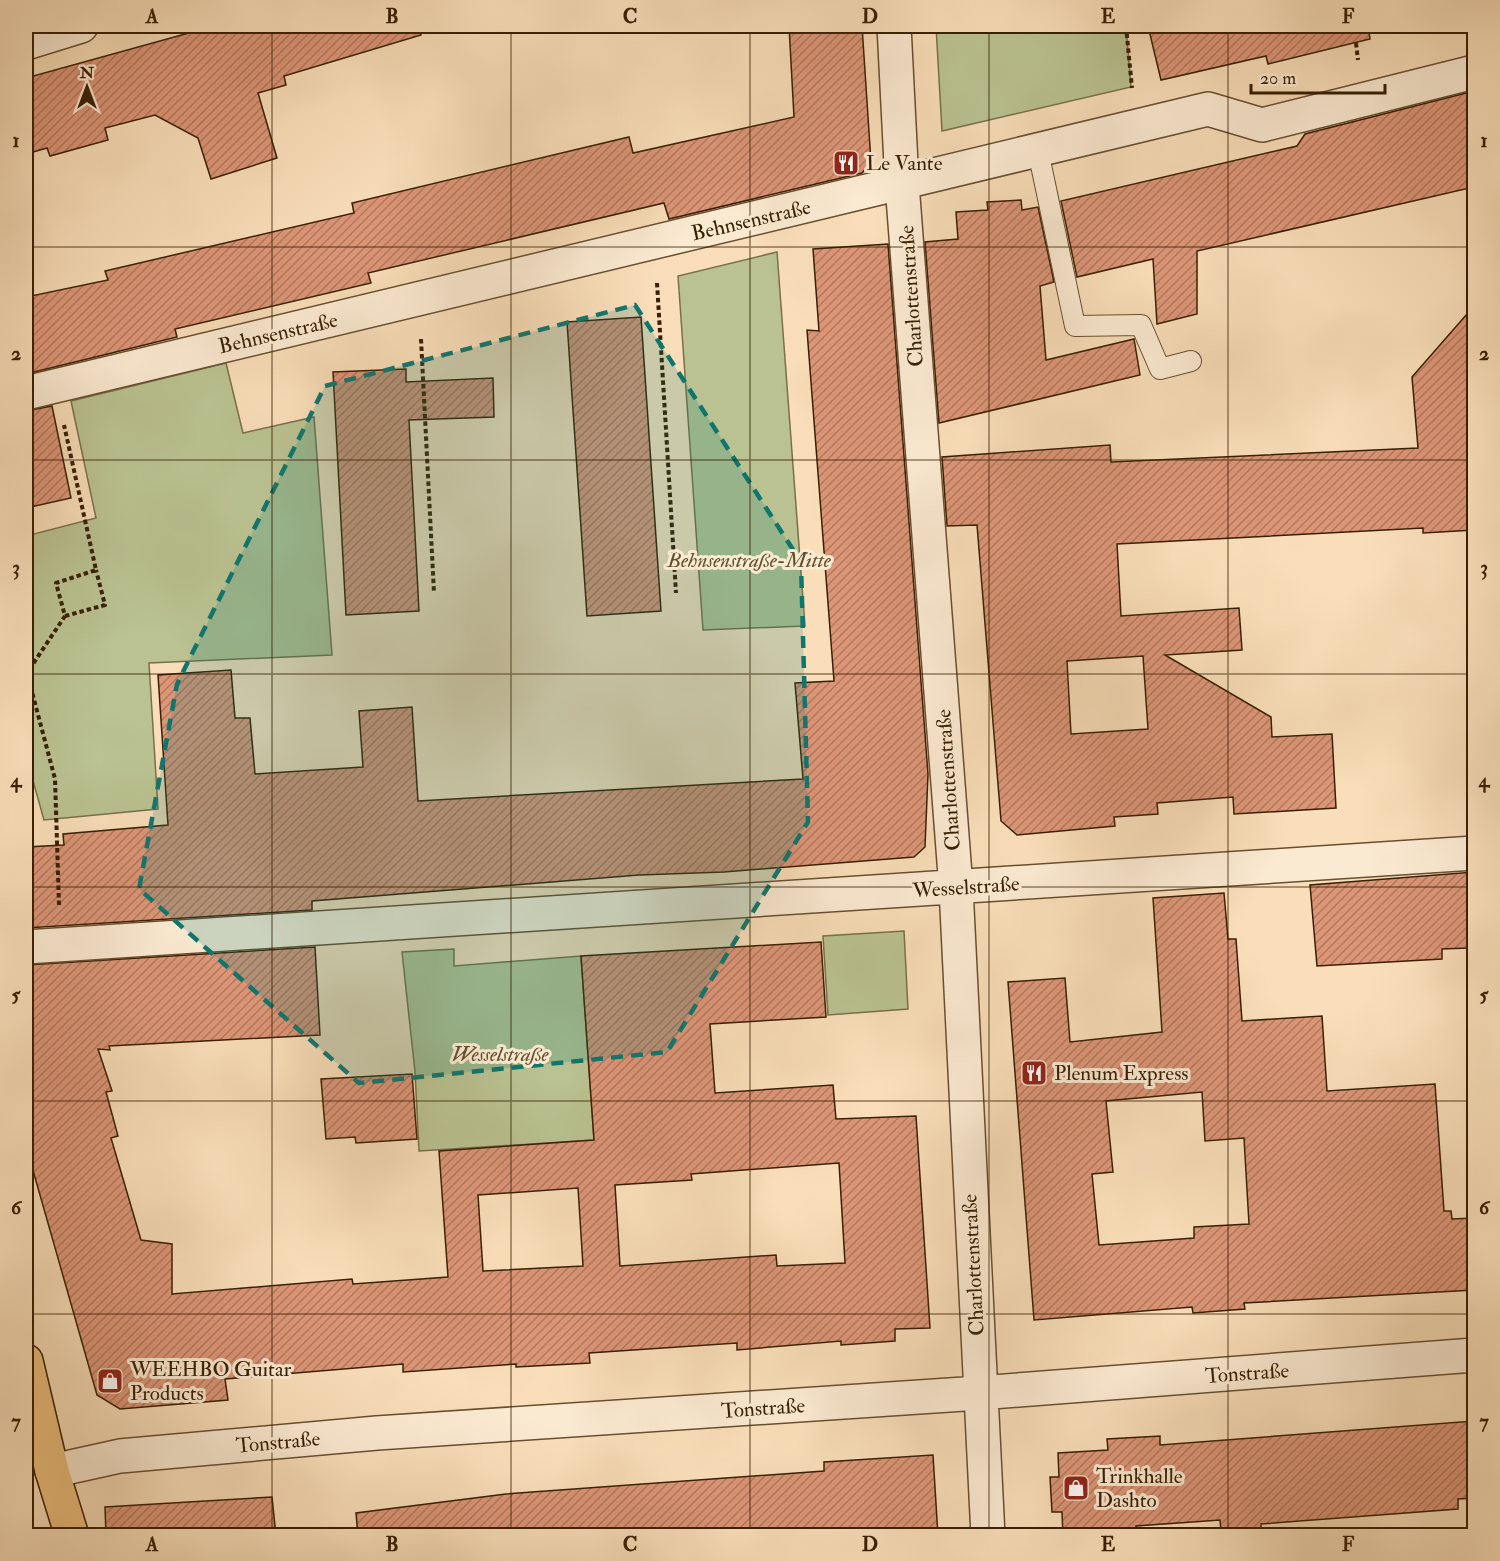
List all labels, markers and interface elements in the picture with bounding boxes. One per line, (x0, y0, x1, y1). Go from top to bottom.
text: A (145, 4, 159, 29)
text: B (385, 4, 399, 29)
text: C (623, 4, 637, 29)
text: D (862, 4, 878, 29)
text: E (1101, 4, 1116, 29)
text: F (1342, 4, 1355, 29)
north arrow (57, 57, 117, 117)
scale bar (1251, 57, 1384, 95)
text: N (79, 63, 95, 83)
text: 20 m (1260, 67, 1296, 90)
text: 1 (12, 128, 20, 153)
text: 1 (1480, 128, 1488, 153)
restaurant icon: Le Vante (831, 148, 861, 178)
place label: Le Vante (866, 150, 943, 177)
street label: Behnsenstraße (689, 194, 814, 247)
street label: Charlottenstraße (893, 224, 930, 368)
street label: Behnsenstraße (216, 307, 341, 360)
text: 2 (11, 341, 21, 366)
text: 2 (1479, 341, 1489, 366)
park label: Behnsenstraße-Mitte (666, 547, 832, 574)
text: 3 (12, 555, 20, 580)
text: 3 (1480, 555, 1488, 580)
street label: Charlottenstraße (930, 708, 967, 852)
text: 4 (10, 768, 23, 793)
text: 4 (1478, 768, 1491, 793)
street label: Wesselstraße (911, 870, 1021, 905)
text: 5 (12, 982, 22, 1007)
text: 5 (1480, 982, 1490, 1007)
park label: Wesselstraße (452, 1041, 549, 1068)
restaurant icon: Plenum Express (1019, 1058, 1049, 1088)
place label: Plenum Express (1054, 1060, 1189, 1087)
street label: Charlottenstraße (956, 1193, 991, 1337)
text: 6 (11, 1195, 23, 1220)
text: 6 (1479, 1195, 1491, 1220)
place label: WEEHBO Guitar Products (129, 1356, 292, 1407)
street label: Tonstraße (1204, 1357, 1290, 1390)
shop icon: WEEHBO Guitar Products (95, 1366, 125, 1396)
street label: Tonstraße (720, 1392, 806, 1425)
text: 7 (11, 1409, 21, 1434)
text: 7 (1479, 1409, 1489, 1434)
street label: Tonstraße (235, 1425, 321, 1460)
place label: Trinkhalle Dashto (1096, 1463, 1183, 1514)
shop icon: Trinkhalle Dashto (1061, 1473, 1091, 1503)
text: A (145, 1532, 159, 1557)
text: B (385, 1532, 399, 1557)
text: C (623, 1532, 637, 1557)
text: D (862, 1532, 878, 1557)
text: E (1101, 1532, 1116, 1557)
text: F (1342, 1532, 1355, 1557)

